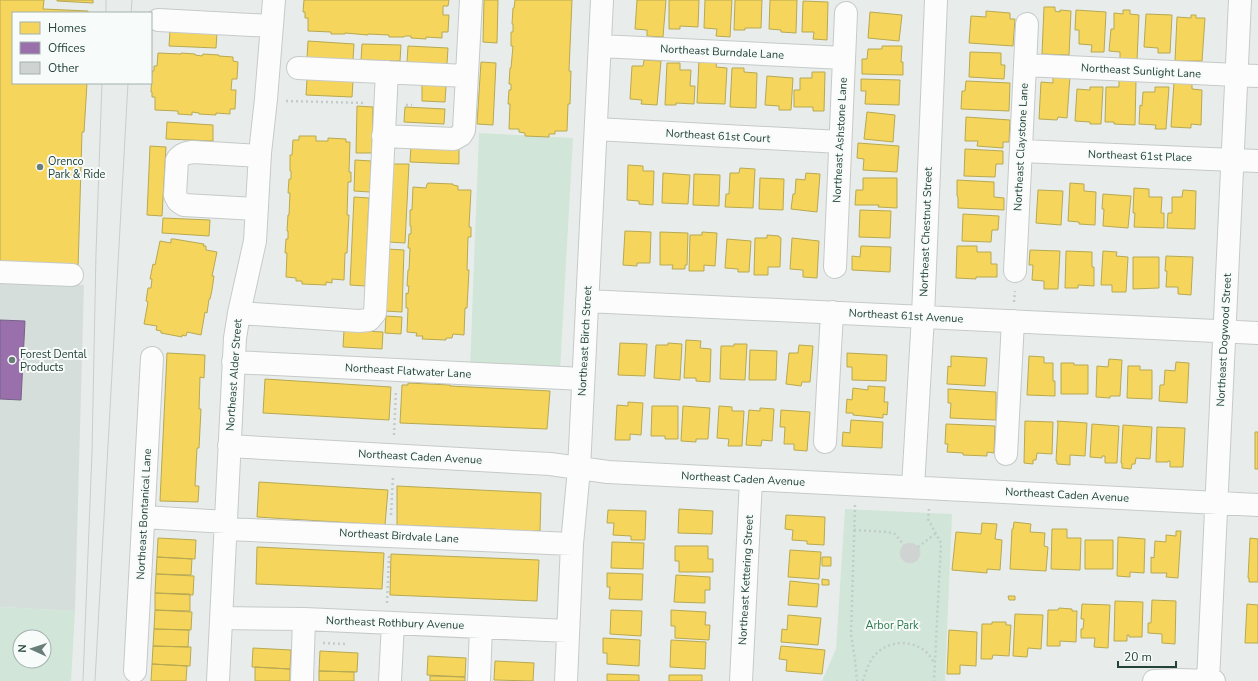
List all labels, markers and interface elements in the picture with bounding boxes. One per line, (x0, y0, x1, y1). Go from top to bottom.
legend (12, 12, 152, 84)
text: Homes (48, 20, 86, 36)
text: Offices (48, 40, 86, 56)
street label: Northeast Burndale Lane (660, 41, 784, 63)
text: Other (48, 60, 80, 76)
street label: Northeast Sunlight Lane (1080, 60, 1202, 82)
street label: Northeast Ashstone Lane (829, 77, 851, 203)
street label: Northeast Claystone Lane (1010, 82, 1032, 211)
street label: Northeast 61st Court (665, 126, 771, 146)
street label: Northeast 61st Place (1088, 147, 1192, 165)
place label: Orenco Park & Ride (48, 154, 106, 182)
marker: Orenco Park & Ride (35, 162, 45, 172)
street label: Northeast Chestnut Street (916, 167, 936, 297)
street label: Northeast Dogwood Street (1213, 273, 1235, 407)
street label: Northeast Birch Street (575, 285, 595, 396)
street label: Northeast 61st Avenue (848, 306, 964, 326)
street label: Northeast Alder Street (223, 318, 245, 432)
place label: Forest Dental Products (20, 347, 88, 375)
marker: Forest Dental Products (7, 355, 17, 365)
street label: Northeast Flatwater Lane (344, 360, 472, 382)
street label: Northeast Caden Avenue (358, 446, 482, 468)
street label: Northeast Bontanical Lane (133, 448, 155, 580)
street label: Northeast Caden Avenue (681, 468, 805, 490)
street label: Northeast Caden Avenue (1005, 484, 1129, 506)
street label: Northeast Kettering Street (735, 514, 757, 645)
street label: Northeast Birdvale Lane (339, 525, 459, 547)
street label: Northeast Rothbury Avenue (326, 613, 465, 633)
park label: Arbor Park (865, 618, 919, 633)
north arrow (12, 629, 52, 669)
scale bar (1118, 643, 1176, 669)
text: N (15, 644, 30, 653)
text: 20 m (1124, 649, 1152, 665)

